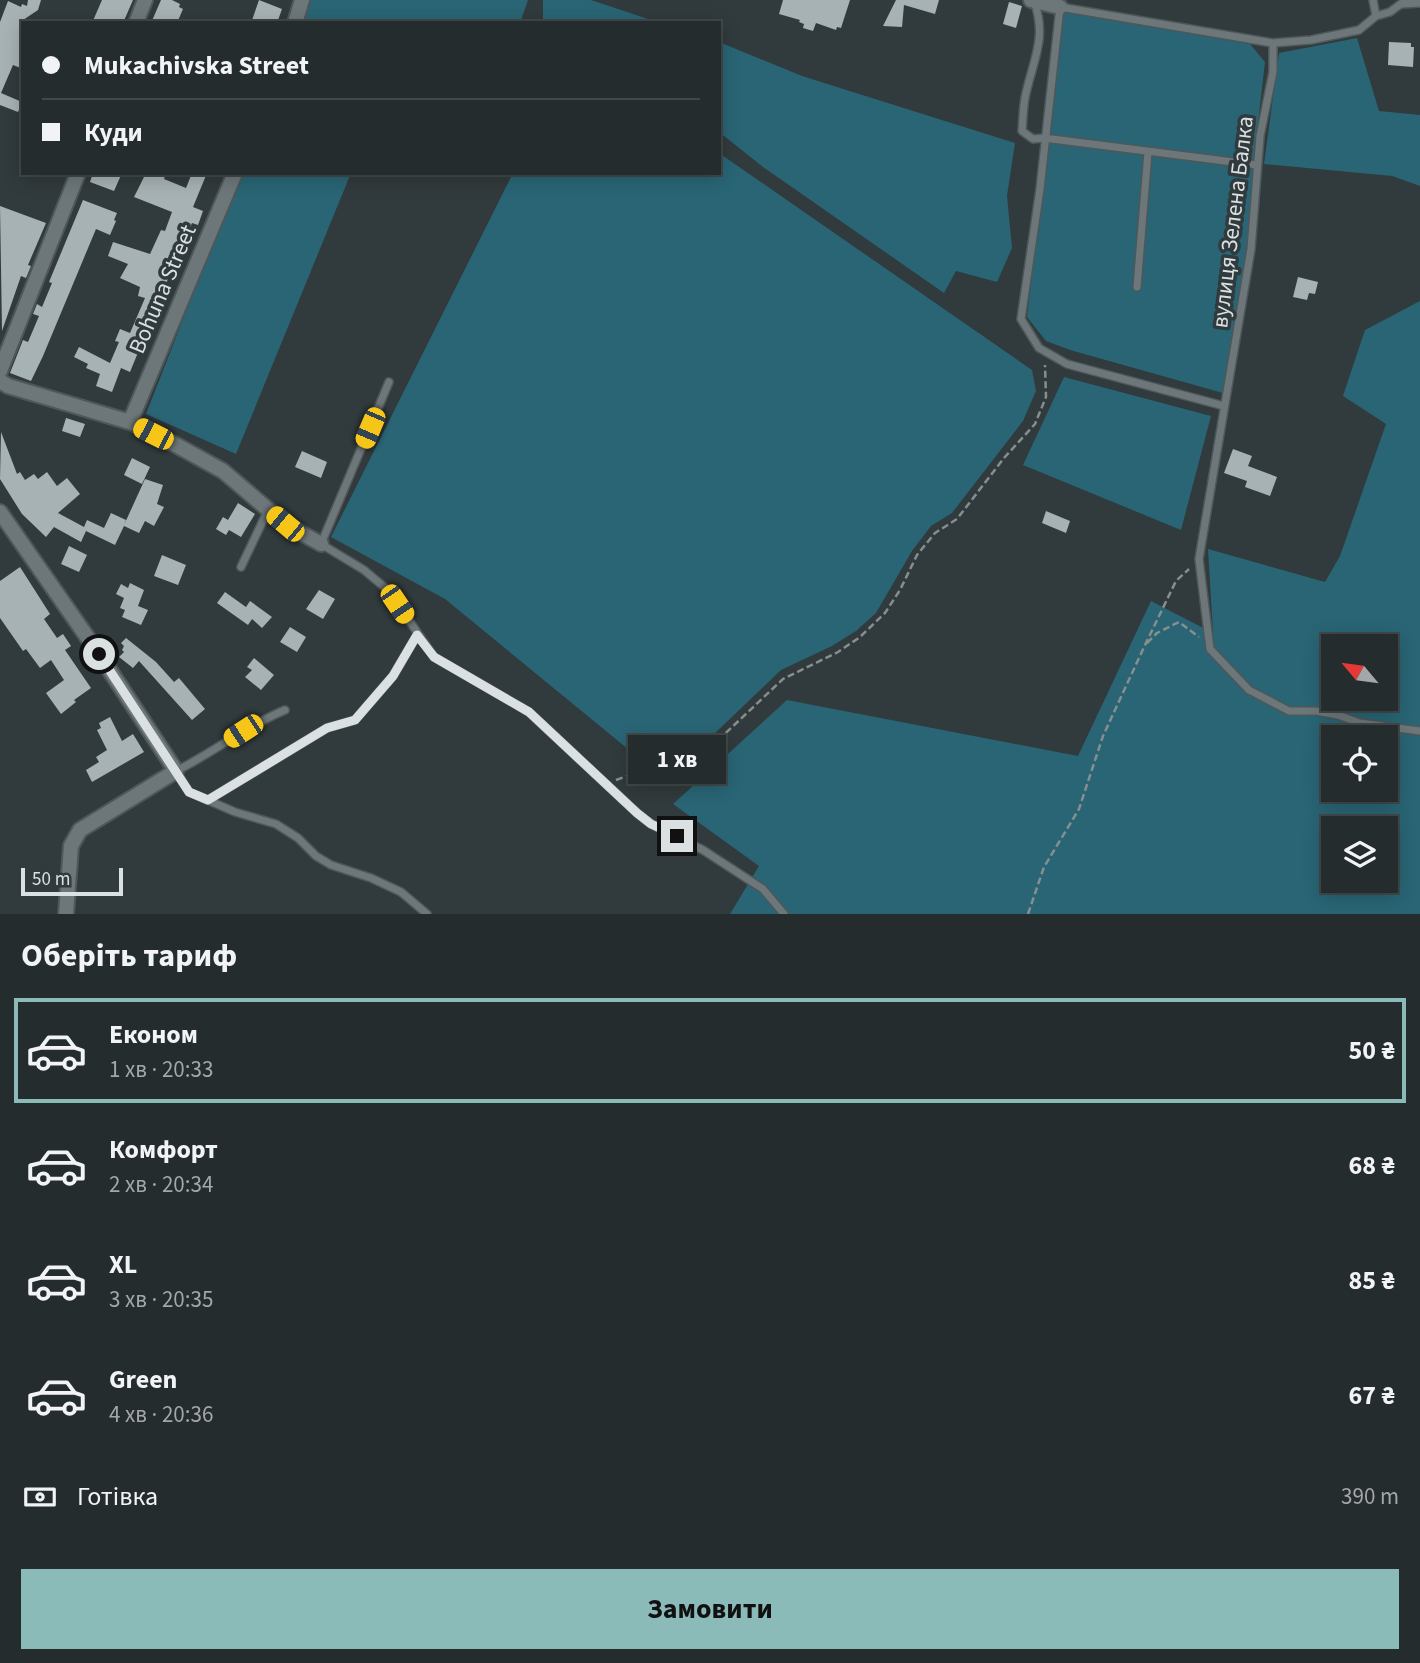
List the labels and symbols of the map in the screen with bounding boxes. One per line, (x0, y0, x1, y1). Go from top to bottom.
street label: вулиця Зелена Балка (1203, 114, 1262, 330)
street label: Bohuna Street (120, 219, 205, 359)
car (353, 405, 388, 451)
car (130, 415, 177, 453)
car (263, 502, 308, 546)
car (377, 581, 418, 627)
north arrow (1321, 634, 1398, 710)
route start (83, 638, 115, 670)
car (220, 711, 267, 751)
callout: 1 хв (628, 734, 726, 784)
route end (661, 820, 693, 852)
scale bar (21, 865, 122, 897)

